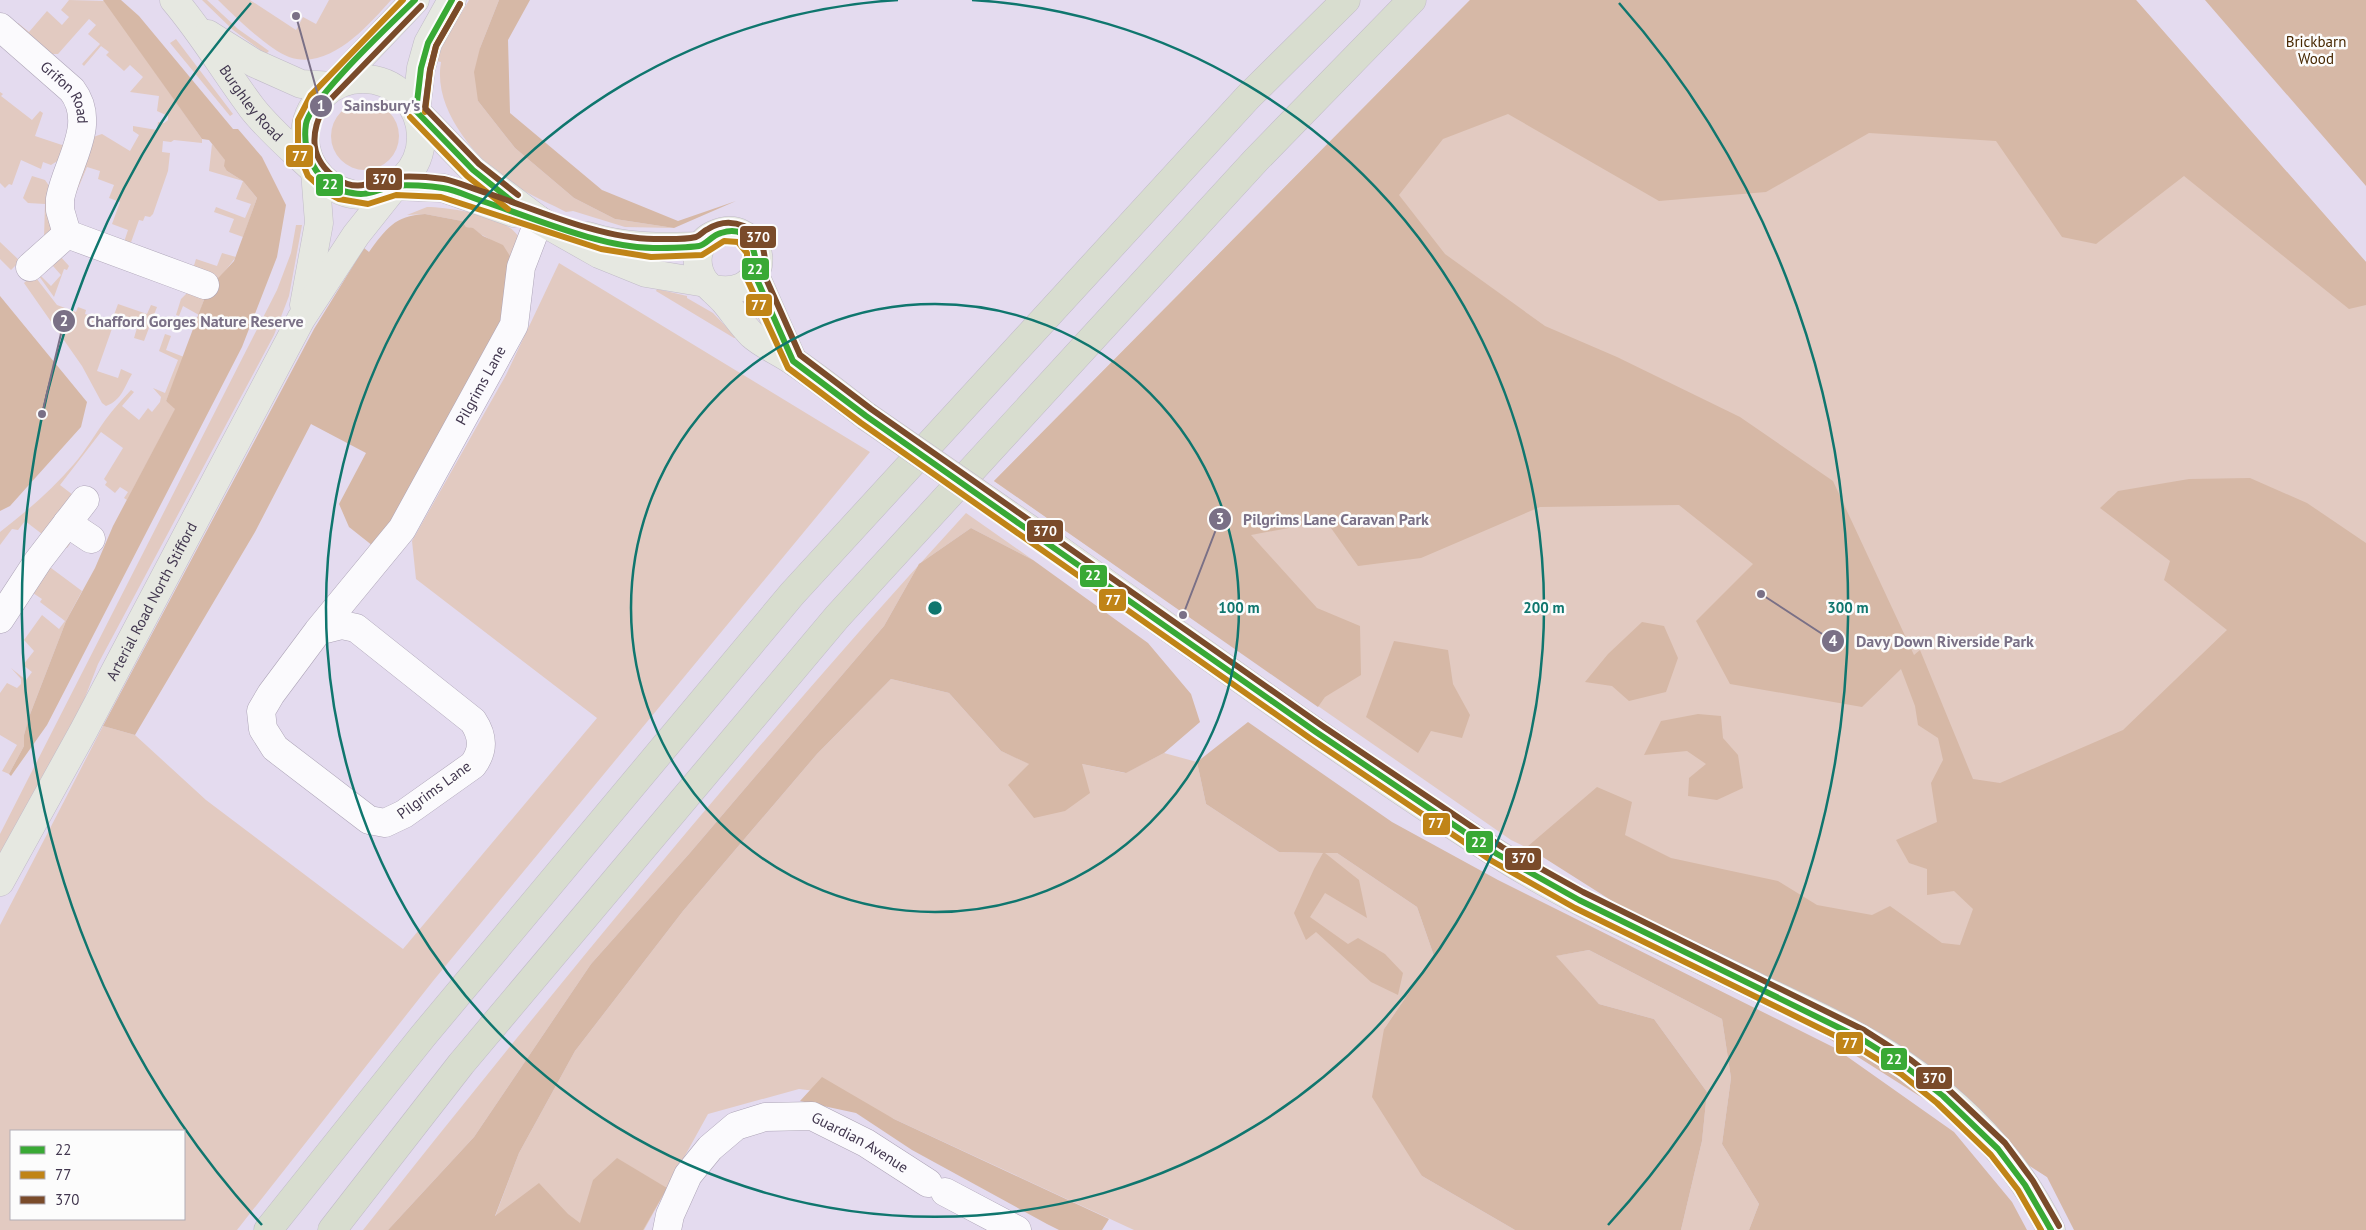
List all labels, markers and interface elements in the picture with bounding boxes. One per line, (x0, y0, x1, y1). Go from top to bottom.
park label: Brickbarn Wood (2286, 32, 2346, 68)
street label: Grifon Road (37, 57, 92, 124)
street label: Burghley Road (216, 61, 287, 145)
callout: Sainsbury's (309, 90, 430, 121)
text: Sainsbury's (344, 95, 420, 115)
text: 1 (317, 96, 325, 115)
line badge: 77 (285, 144, 314, 168)
text: 77 (292, 147, 308, 165)
line badge: 370 (365, 167, 403, 191)
text: 370 (372, 170, 396, 188)
line badge: 22 (315, 173, 344, 197)
text: 22 (322, 175, 338, 193)
line badge: 370 (739, 225, 777, 249)
text: 370 (746, 228, 770, 246)
line badge: 22 (741, 257, 770, 281)
text: 22 (747, 260, 763, 278)
line badge: 77 (745, 293, 773, 317)
text: 77 (751, 296, 767, 314)
callout: Chafford Gorges Nature Reserve (51, 306, 314, 337)
text: 2 (60, 311, 68, 330)
text: Chafford Gorges Nature Reserve (86, 311, 304, 331)
street label: Pilgrims Lane (451, 342, 510, 428)
callout: Pilgrims Lane Caravan Park (1208, 504, 1439, 535)
text: 3 (1216, 509, 1224, 528)
text: Pilgrims Lane Caravan Park (1243, 509, 1429, 529)
street label: Arterial Road North Stifford (102, 519, 201, 684)
line badge: 370 (1026, 519, 1064, 543)
text: 370 (1033, 522, 1057, 540)
line badge: 22 (1079, 564, 1108, 588)
text: 22 (1085, 566, 1101, 584)
line badge: 77 (1098, 588, 1127, 612)
text: 77 (1105, 591, 1121, 609)
text: 100 m (1218, 598, 1260, 617)
text: 200 m (1523, 598, 1565, 617)
text: 300 m (1827, 598, 1869, 617)
centre of rings (926, 599, 944, 617)
callout: Davy Down Riverside Park (1821, 626, 2044, 657)
text: 4 (1829, 631, 1838, 650)
text: Davy Down Riverside Park (1856, 631, 2034, 651)
street label: Pilgrims Lane (393, 756, 475, 823)
line badge: 77 (1422, 812, 1451, 836)
text: 77 (1428, 814, 1444, 832)
line badge: 22 (1465, 830, 1494, 854)
text: 22 (1471, 833, 1487, 851)
line badge: 370 (1504, 847, 1542, 871)
text: 370 (1511, 849, 1535, 867)
line badge: 77 (1835, 1031, 1864, 1055)
text: 77 (1842, 1034, 1858, 1052)
line badge: 22 (1880, 1047, 1908, 1071)
text: 22 (1886, 1050, 1902, 1068)
line badge: 370 (1915, 1066, 1953, 1090)
text: 370 (1922, 1069, 1946, 1087)
street label: Guardian Avenue (808, 1107, 912, 1177)
legend (10, 1130, 185, 1220)
text: 22 (55, 1140, 71, 1159)
text: 77 (55, 1165, 71, 1184)
text: 370 (55, 1190, 80, 1209)

